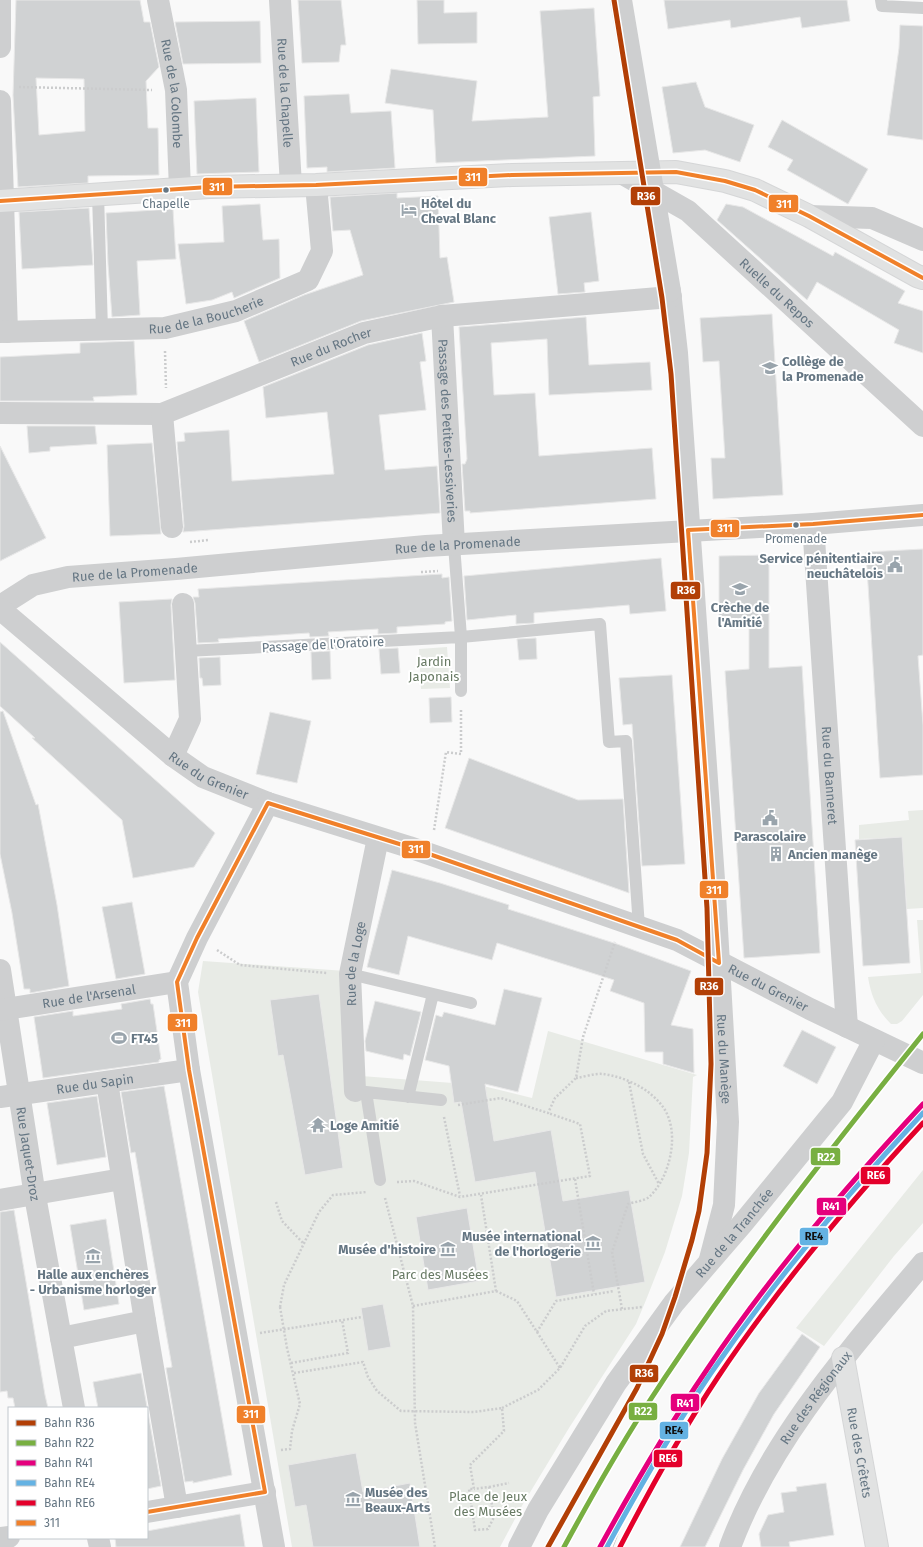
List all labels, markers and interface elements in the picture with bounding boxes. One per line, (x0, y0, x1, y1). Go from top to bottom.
street label: Rue de la Colombe (158, 38, 185, 149)
street label: Rue de la Chapelle (274, 38, 296, 148)
line badge: 311 (458, 167, 488, 187)
text: 311 (464, 171, 481, 184)
line badge: 311 (202, 177, 233, 196)
text: 311 (208, 181, 225, 194)
marker: Chapelle (161, 185, 171, 195)
line badge: R36 (630, 186, 661, 206)
text: R36 (637, 190, 655, 203)
line badge: 311 (768, 194, 799, 213)
place label: Hôtel du Cheval Blanc (421, 196, 497, 226)
place label: Chapelle (142, 197, 190, 211)
text: 311 (775, 198, 792, 211)
hotel icon: Hôtel du Cheval Blanc (400, 201, 418, 219)
street label: Ruelle du Repos (737, 255, 817, 331)
street label: Rue de la Boucherie (149, 293, 266, 336)
street label: Rue du Rocher (288, 325, 373, 370)
street label: Passage des Petites-Lessiveries (435, 339, 460, 523)
place label: Collège de la Promenade (782, 354, 864, 384)
school or university icon: Collège de la Promenade (761, 359, 779, 377)
line badge: 311 (710, 519, 740, 538)
marker: Promenade (791, 520, 801, 530)
text: 311 (716, 522, 733, 535)
place label: Promenade (765, 532, 827, 546)
street label: Rue de la Promenade (394, 534, 521, 557)
place label: Service pénitentiaire neuchâtelois (760, 551, 884, 581)
public building icon: Service pénitentiaire neuchâtelois (886, 556, 904, 574)
street label: Rue de la Promenade (71, 560, 198, 585)
school or university icon: Crèche de l'Amitié (731, 580, 749, 598)
line badge: R36 (670, 581, 701, 600)
text: R36 (677, 584, 695, 597)
place label: Crèche de l'Amitié (711, 600, 769, 630)
street label: Passage de l'Oratoire (261, 634, 385, 655)
park label: Jardin Japonais (409, 654, 459, 684)
street label: Rue du Banneret (819, 726, 840, 825)
street label: Rue du Grenier (166, 748, 251, 802)
public building icon: Parascolaire (761, 809, 779, 827)
place label: Parascolaire (734, 829, 806, 844)
line badge: 311 (401, 840, 431, 859)
text: 311 (407, 843, 424, 856)
building icon: Ancien manège (767, 845, 785, 863)
place label: Ancien manège (787, 847, 878, 862)
line badge: 311 (699, 880, 729, 899)
text: 311 (705, 884, 722, 897)
street label: Rue de la Loge (343, 920, 369, 1006)
street label: Rue du Grenier (726, 961, 811, 1015)
line badge: R36 (694, 977, 724, 996)
text: R36 (700, 980, 718, 993)
street label: Rue de l'Arsenal (41, 982, 137, 1011)
line badge: 311 (167, 1013, 198, 1032)
street label: Rue du Manège (714, 1013, 734, 1105)
text: 311 (174, 1017, 191, 1030)
sports icon: FT45 (110, 1029, 128, 1047)
place label: FT45 (131, 1031, 158, 1046)
street label: Rue du Sapin (55, 1071, 135, 1097)
street label: Rue Jaquet-Droz (13, 1106, 43, 1203)
temple icon: Loge Amitié (309, 1116, 327, 1134)
place label: Loge Amitié (330, 1118, 399, 1133)
line badge: R22 (810, 1147, 841, 1166)
text: R22 (817, 1151, 835, 1164)
line badge: RE6 (860, 1166, 891, 1185)
text: RE6 (867, 1169, 885, 1182)
street label: Rue de la Tranchée (692, 1185, 776, 1281)
line badge: R41 (816, 1197, 847, 1216)
text: R41 (822, 1200, 840, 1213)
line badge: RE4 (799, 1227, 829, 1246)
place label: Musée international de l'horlogerie (462, 1229, 581, 1259)
text: RE4 (805, 1230, 823, 1243)
museum icon: Musée international de l'horlogerie (584, 1234, 602, 1252)
museum icon: Musée d'histoire (439, 1240, 457, 1258)
place label: Musée d'histoire (338, 1242, 436, 1257)
museum icon: Halle aux enchères - Urbanisme horloger (84, 1247, 102, 1265)
place label: Halle aux enchères - Urbanisme horloger (30, 1267, 157, 1297)
park label: Parc des Musées (392, 1267, 488, 1282)
street label: Rue des Régionaux (777, 1347, 855, 1447)
line badge: R36 (629, 1364, 659, 1383)
text: R36 (635, 1367, 653, 1380)
line badge: R41 (670, 1393, 700, 1412)
text: R41 (676, 1397, 694, 1410)
line badge: R22 (628, 1402, 658, 1421)
line badge: 311 (236, 1405, 266, 1424)
text: R22 (634, 1405, 652, 1418)
street label: Rue des Crêtets (844, 1406, 875, 1499)
legend (8, 1407, 148, 1539)
text: 311 (242, 1408, 259, 1421)
text: Bahn R36 (44, 1416, 95, 1430)
line badge: RE4 (659, 1421, 689, 1440)
text: RE4 (665, 1424, 683, 1437)
text: Bahn R22 (44, 1436, 94, 1450)
line badge: RE6 (653, 1449, 683, 1468)
text: RE6 (659, 1452, 677, 1465)
text: Bahn R41 (44, 1456, 93, 1470)
text: Bahn RE4 (44, 1476, 95, 1490)
place label: Musée des Beaux-Arts (365, 1485, 431, 1515)
park label: Place de Jeux des Musées (449, 1489, 528, 1519)
museum icon: Musée des Beaux-Arts (344, 1490, 362, 1508)
text: Bahn RE6 (44, 1496, 95, 1510)
text: 311 (44, 1516, 60, 1530)

